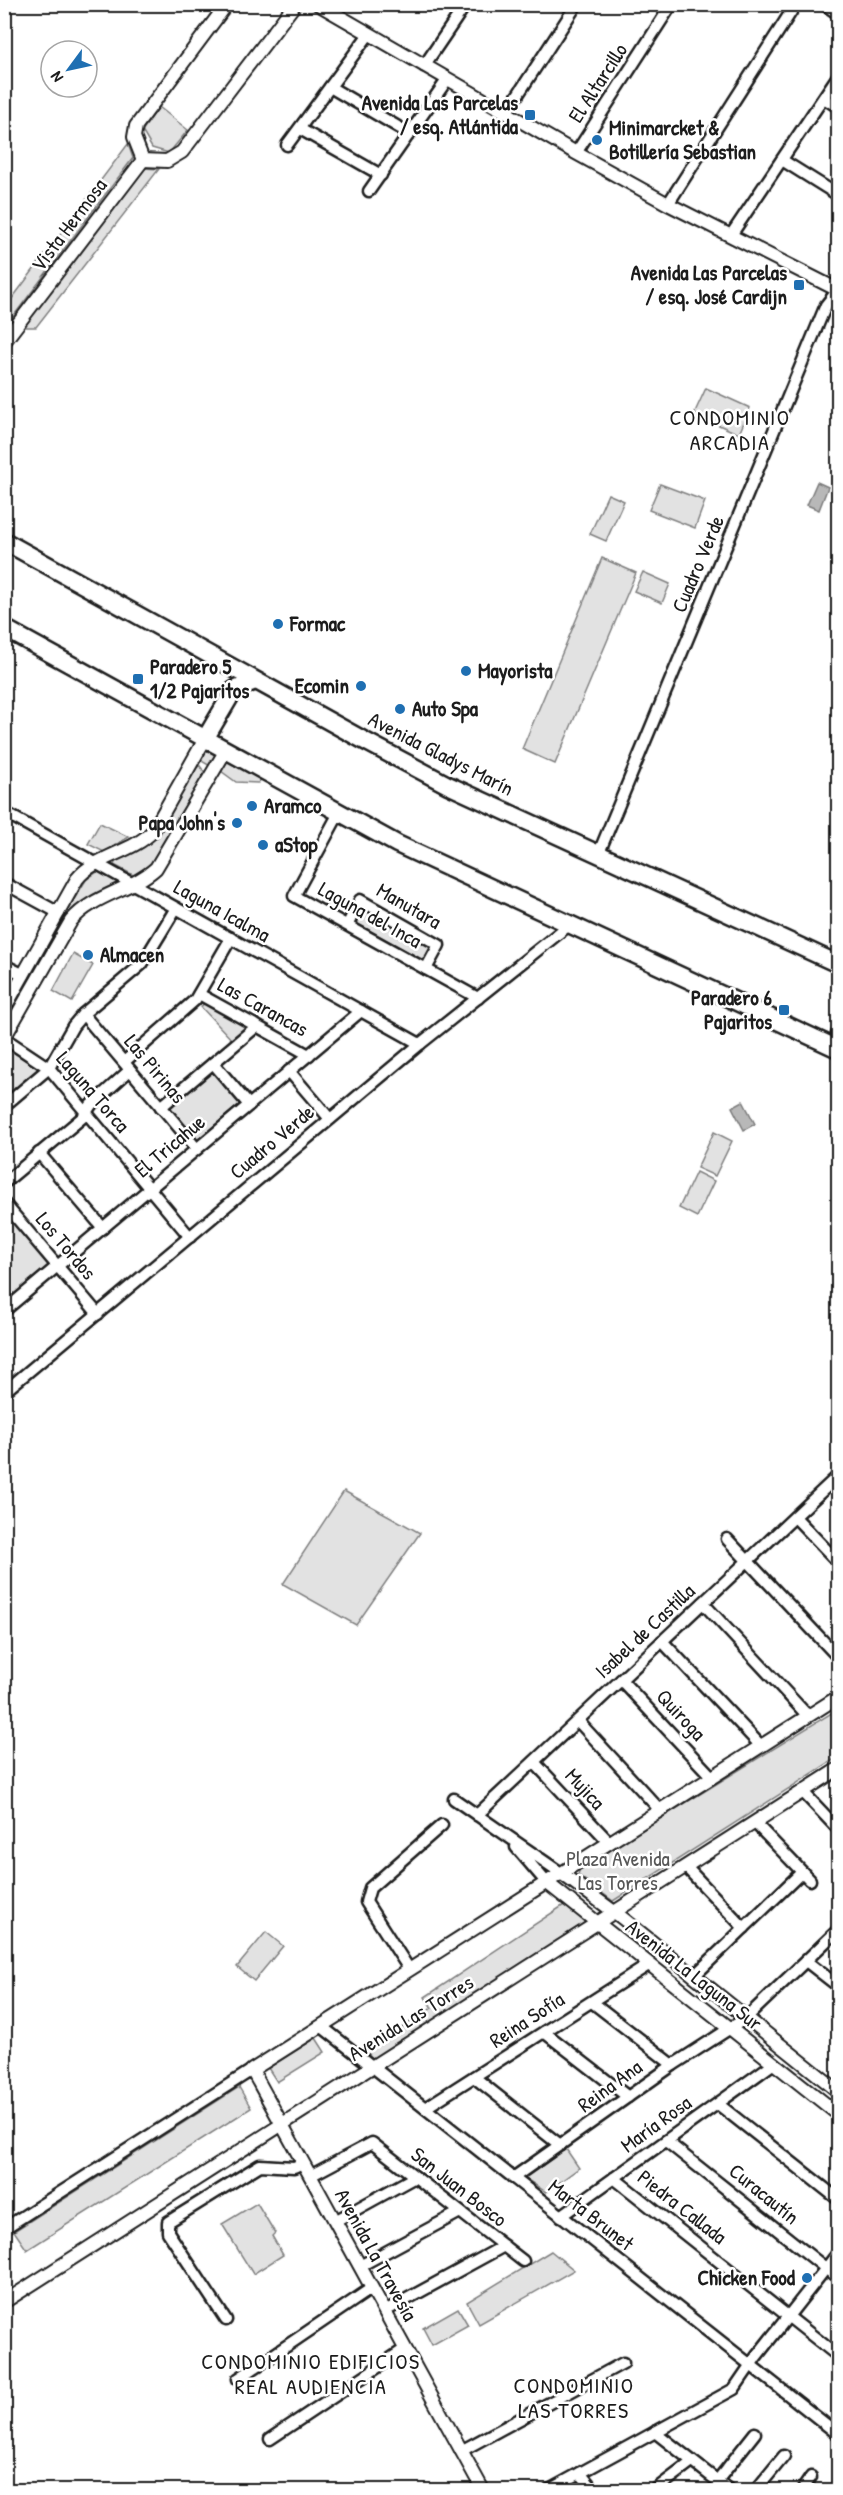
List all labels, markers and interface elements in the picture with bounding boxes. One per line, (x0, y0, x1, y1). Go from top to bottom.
street label: El Altarcillo (561, 37, 634, 128)
north arrow (39, 39, 99, 99)
text: N (45, 67, 68, 87)
place label: Avenida Las Parcelas / esq. Atlántida (362, 88, 519, 142)
marker: Avenida Las Parcelas / esq. Atlántida (523, 108, 537, 122)
place label: Minimarcket & Botillería Sebastian (609, 113, 756, 166)
marker: Minimarcket & Botillería Sebastian (590, 133, 604, 147)
street label: Vista Hermosa (24, 172, 113, 277)
place label: Avenida Las Parcelas / esq. José Cardijn (631, 258, 787, 312)
marker: Avenida Las Parcelas / esq. José Cardijn (792, 278, 806, 292)
district label: CONDOMINIO ARCADIA (669, 402, 791, 457)
street label: Cuadro Verde (664, 511, 731, 617)
place label: Formac (289, 609, 346, 638)
marker: Formac (271, 617, 285, 631)
place label: Paradero 5 1/2 Pajaritos (150, 652, 249, 705)
place label: Mayorista (478, 656, 553, 686)
marker: Mayorista (459, 664, 473, 678)
place label: Ecomin (295, 671, 349, 700)
marker: Paradero 5 1/2 Pajaritos (131, 672, 145, 686)
marker: Ecomin (354, 679, 368, 693)
place label: Auto Spa (412, 694, 479, 724)
marker: Auto Spa (393, 702, 407, 716)
street label: Avenida Gladys Marín (364, 704, 519, 803)
place label: Aramco (264, 791, 322, 820)
marker: Aramco (245, 799, 259, 813)
place label: Papa John's (139, 808, 225, 838)
marker: Papa John's (230, 816, 244, 830)
place label: aStop (275, 830, 319, 860)
marker: aStop (256, 838, 270, 852)
street label: Laguna Icalma (169, 872, 276, 949)
street label: Laguna del Inca (313, 874, 427, 955)
street label: Manutara (372, 875, 447, 936)
place label: Almacen (100, 940, 164, 969)
marker: Almacen (81, 948, 95, 962)
street label: Las Carancas (213, 970, 314, 1043)
place label: Paradero 6 Pajaritos (691, 983, 773, 1036)
marker: Paradero 6 Pajaritos (777, 1003, 791, 1017)
street label: Las Pirinas (118, 1028, 193, 1110)
street label: Laguna Torca (50, 1045, 137, 1139)
street label: Cuadro Verde (223, 1098, 320, 1186)
street label: El Tricahue (128, 1107, 211, 1184)
street label: Los Tordos (29, 1206, 103, 1286)
street label: Isabel de Castilla (588, 1577, 701, 1685)
street label: Quiroga (650, 1682, 713, 1747)
street label: Mujica (559, 1762, 612, 1816)
park label: Plaza Avenida Las Torres (566, 1844, 670, 1897)
street label: Avenida La Laguna Sur (620, 1912, 769, 2037)
street label: Avenida Las Torres (343, 1968, 479, 2068)
street label: Reina Sofía (484, 1985, 570, 2055)
street label: Reina Ana (572, 2052, 648, 2119)
street label: María Rosa (614, 2088, 697, 2159)
street label: San Juan Bosco (405, 2140, 513, 2233)
street label: Curacautín (723, 2156, 805, 2231)
street label: Piedra Callada (632, 2163, 733, 2251)
street label: Marta Brunet (542, 2172, 641, 2258)
street label: Avenida La Travesía (328, 2183, 425, 2326)
place label: Chicken Food (697, 2263, 796, 2292)
marker: Chicken Food (800, 2271, 814, 2285)
district label: CONDOMINIO EDIFICIOS REAL AUDIENCIA (201, 2346, 421, 2401)
district label: CONDOMINIO LAS TORRES (513, 2370, 635, 2425)

